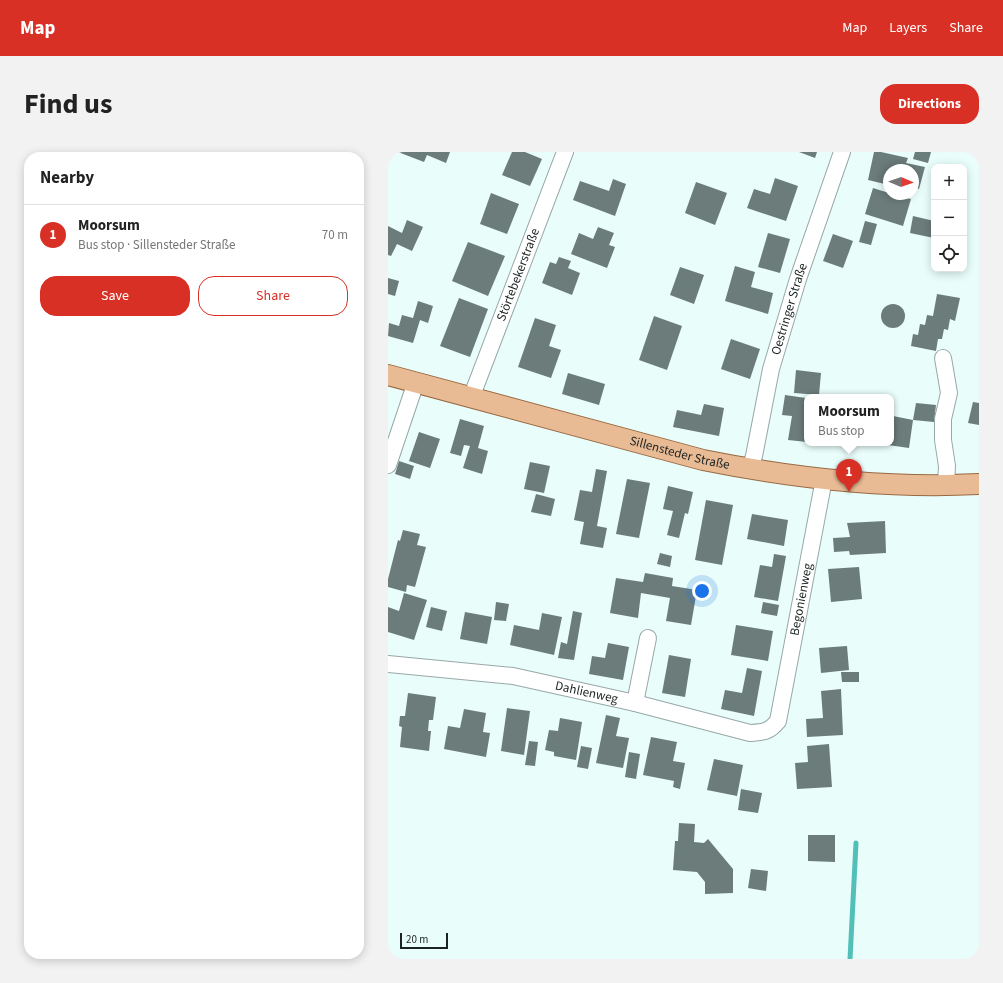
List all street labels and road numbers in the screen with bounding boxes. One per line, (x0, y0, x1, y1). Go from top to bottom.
street label: Störtebekerstraße (492, 226, 544, 324)
street label: Oestringer Straße (767, 261, 812, 357)
street label: Sillensteder Straße (628, 432, 731, 474)
street label: Begonienweg (785, 561, 817, 637)
street label: Dahlienweg (553, 677, 620, 708)

